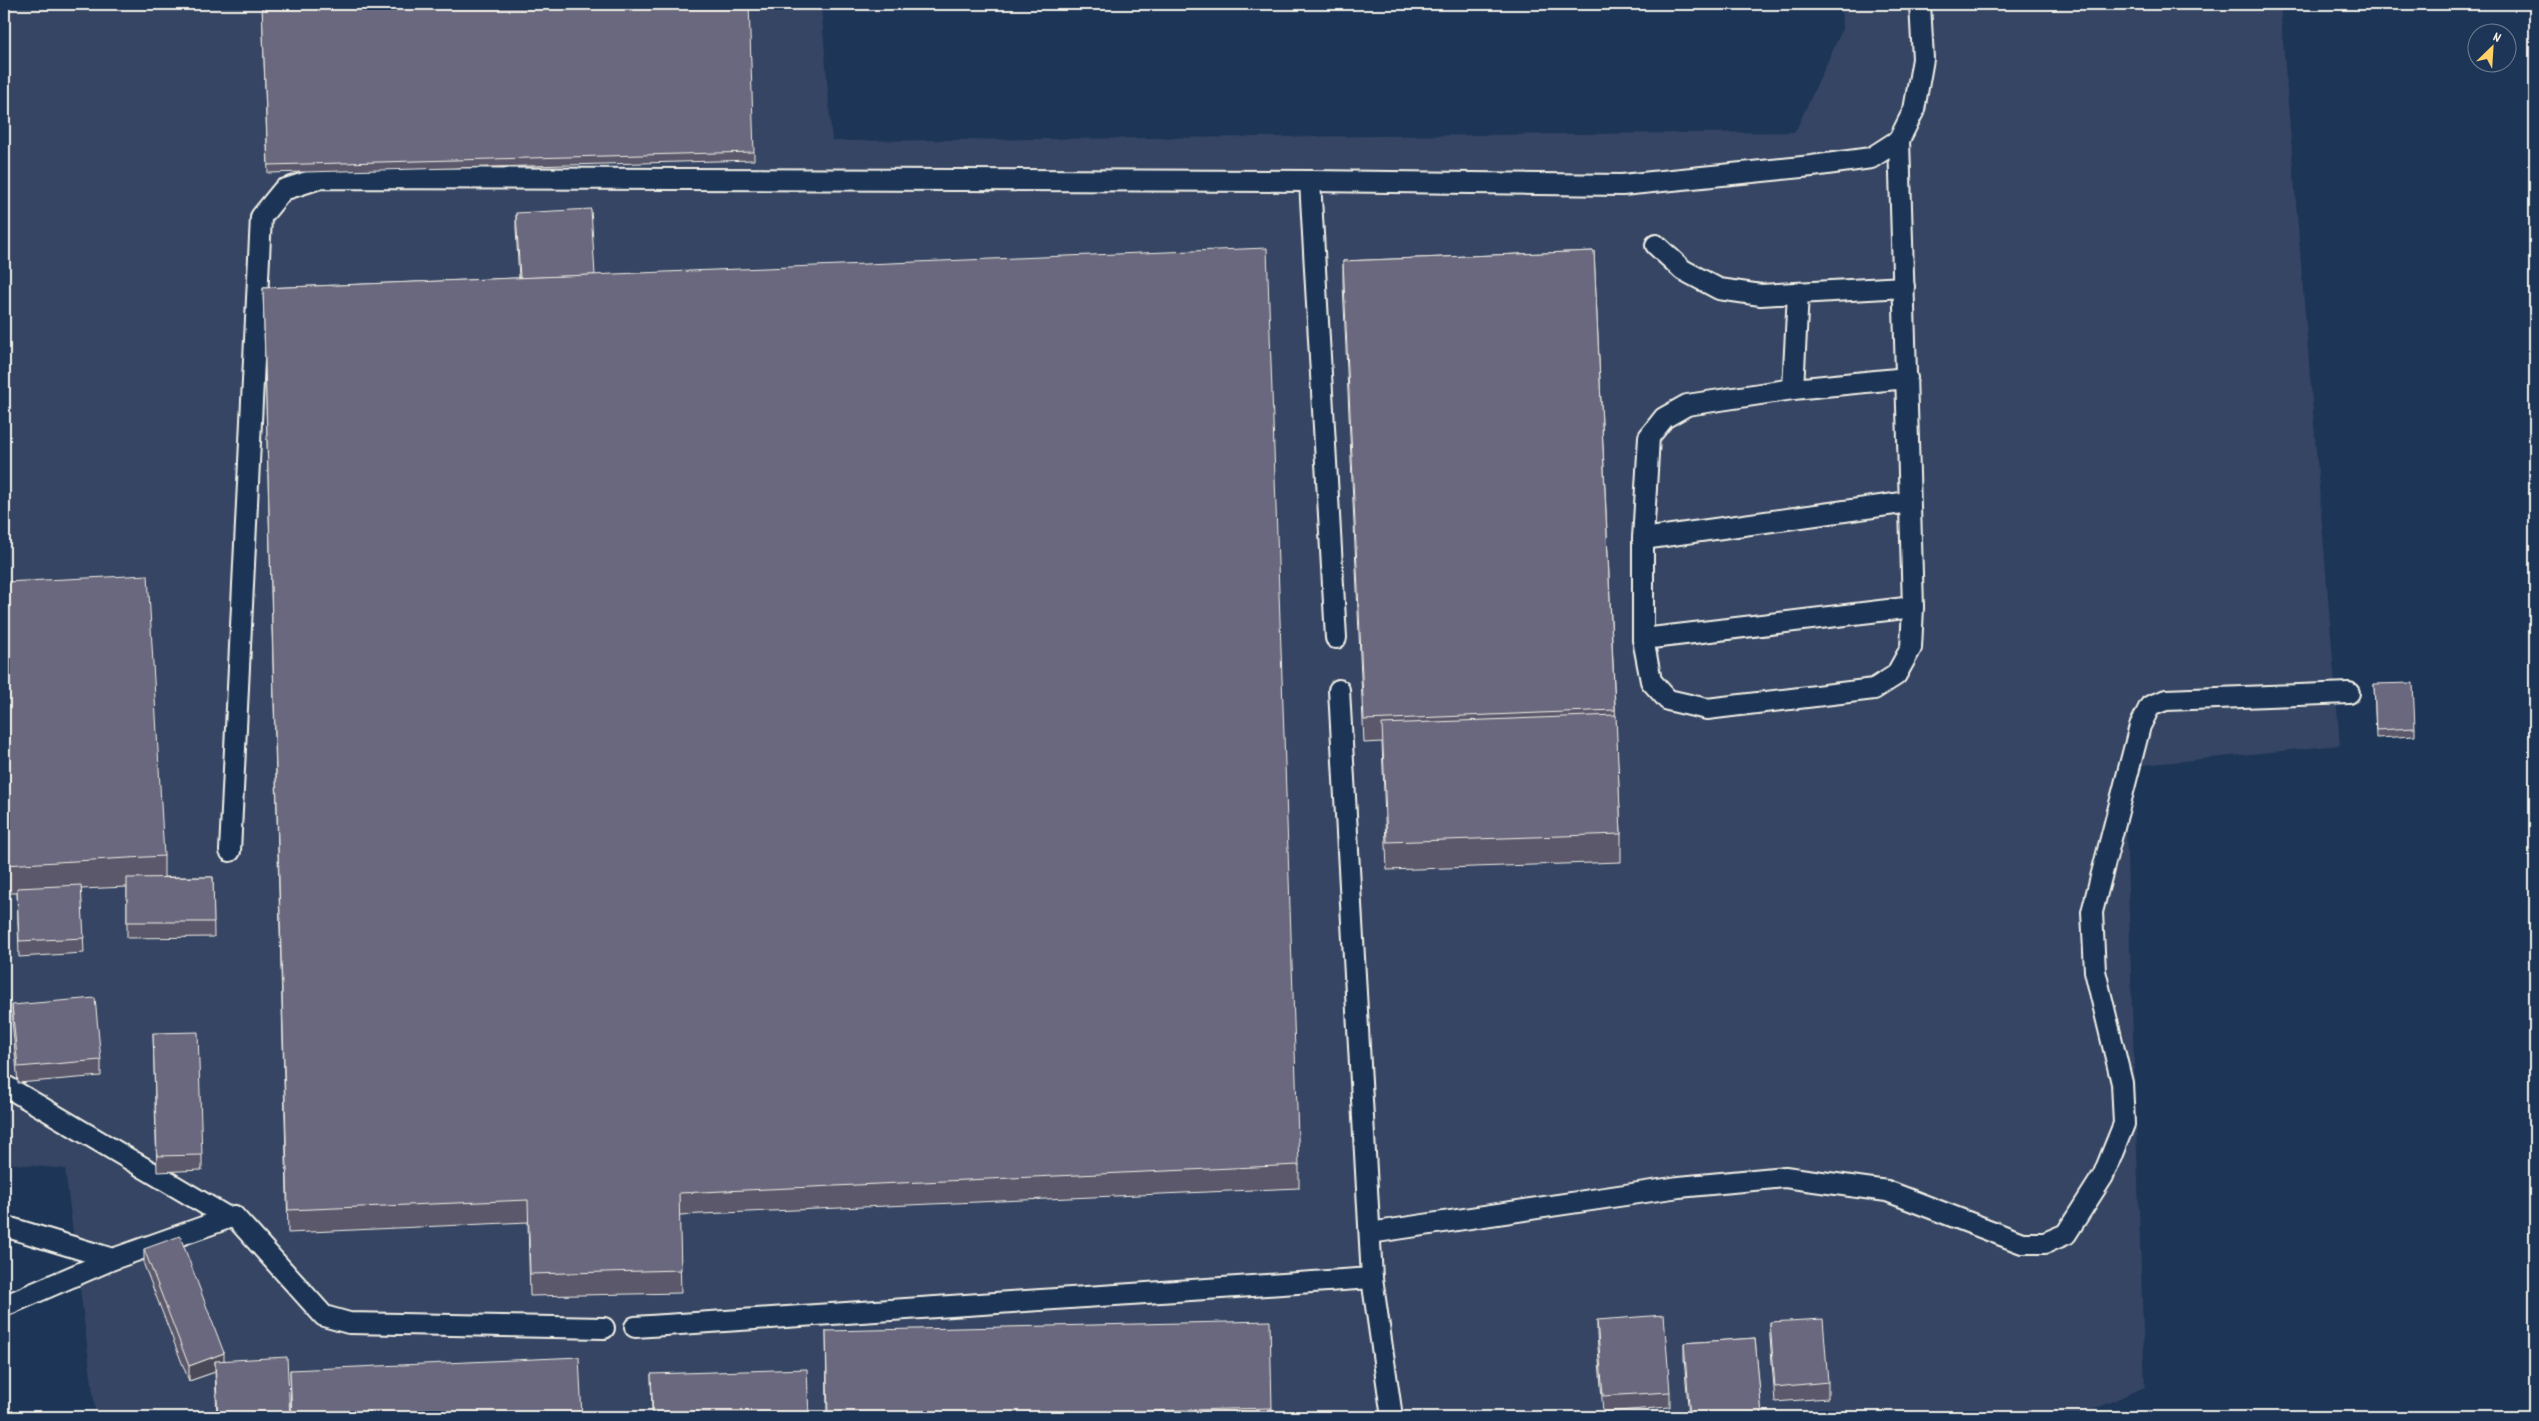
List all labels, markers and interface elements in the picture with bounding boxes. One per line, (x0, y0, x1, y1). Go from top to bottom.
north arrow (2466, 22, 2516, 72)
text: N (2489, 28, 2504, 49)

